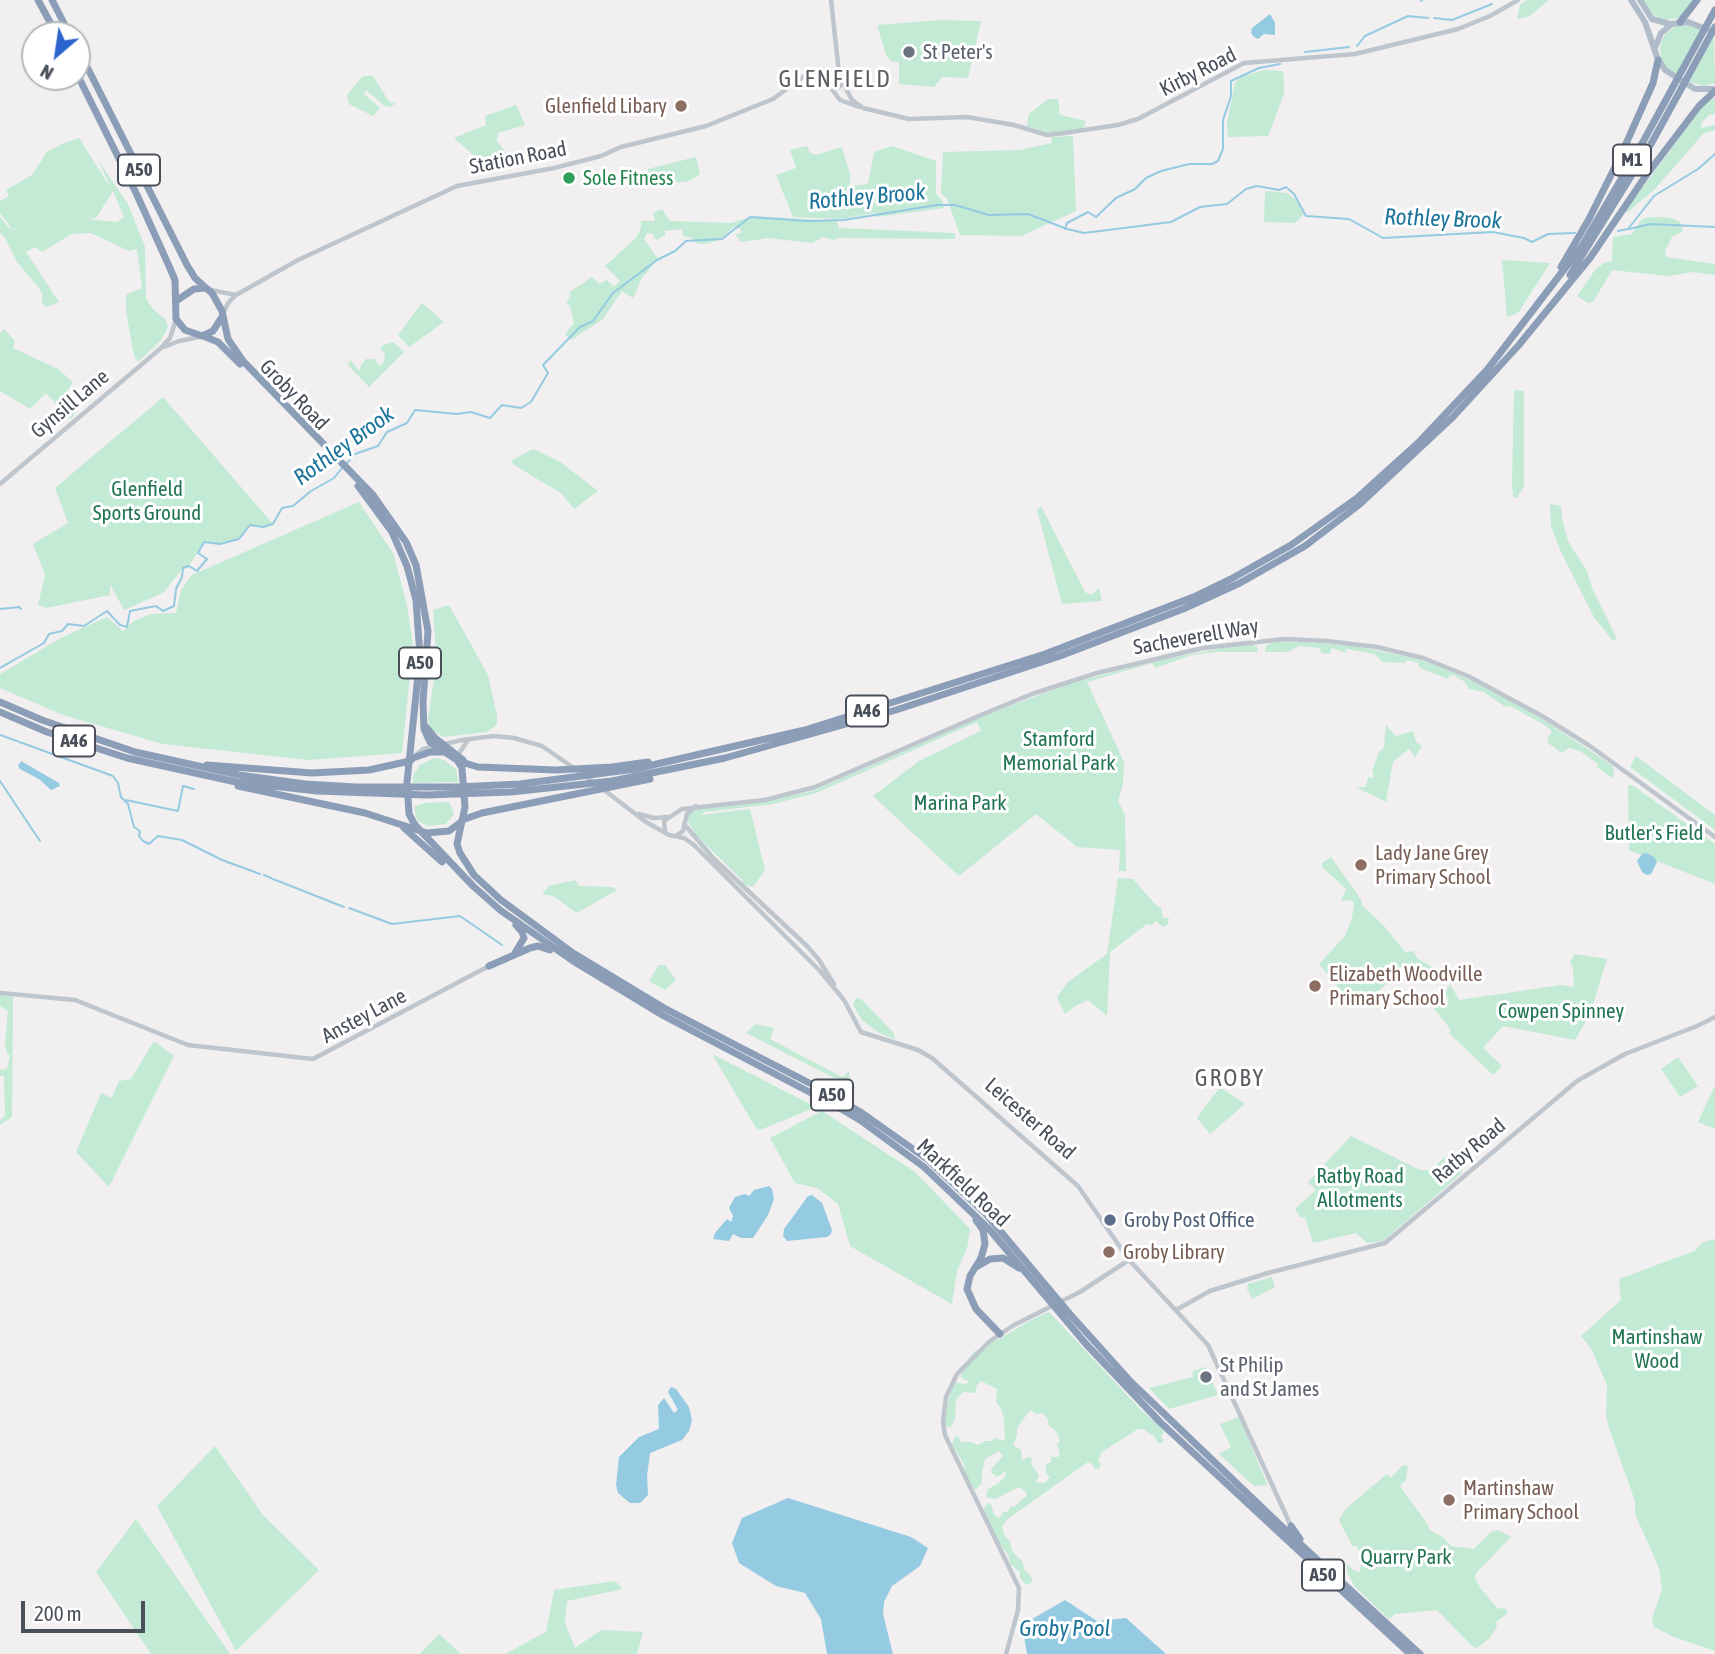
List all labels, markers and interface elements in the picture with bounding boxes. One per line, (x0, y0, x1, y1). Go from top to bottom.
north arrow (21, 21, 91, 91)
place label: St Peter's (923, 39, 993, 65)
street label: Kirby Road (1155, 42, 1241, 102)
marker: St Peter's (901, 44, 917, 60)
text: N (37, 60, 57, 85)
district label: GLENFIELD (780, 65, 890, 93)
place label: Glenfield Libary (545, 93, 667, 119)
marker: Glenfield Libary (673, 98, 689, 114)
street label: Station Road (467, 136, 569, 180)
road number: M1 (1613, 144, 1651, 176)
road number: A50 (118, 154, 160, 186)
place label: Sole Fitness (583, 165, 673, 191)
marker: Sole Fitness (561, 170, 577, 186)
water label: Rothley Brook (807, 178, 927, 216)
water label: Rothley Brook (1384, 203, 1502, 235)
street label: Groby Road (254, 354, 334, 436)
street label: Gynsill Lane (26, 364, 114, 444)
water label: Rothley Brook (288, 400, 400, 492)
park label: Glenfield Sports Ground (93, 476, 201, 526)
street label: Sacheverell Way (1131, 614, 1261, 660)
road number: A50 (399, 648, 441, 678)
road number: A46 (846, 696, 888, 726)
road number: A46 (53, 726, 95, 756)
park label: Stamford Memorial Park (1003, 726, 1115, 776)
park label: Marina Park (914, 790, 1006, 816)
park label: Butler's Field (1604, 820, 1704, 846)
place label: Lady Jane Grey Primary School (1375, 840, 1491, 890)
marker: Lady Jane Grey Primary School (1353, 857, 1369, 873)
place label: Elizabeth Woodville Primary School (1329, 961, 1482, 1011)
marker: Elizabeth Woodville Primary School (1307, 978, 1323, 994)
street label: Anstey Lane (317, 983, 411, 1049)
park label: Cowpen Spinney (1498, 998, 1624, 1024)
district label: GROBY (1195, 1064, 1265, 1092)
street label: Leicester Road (980, 1073, 1080, 1165)
road number: A50 (811, 1079, 853, 1110)
street label: Ratby Road (1427, 1113, 1511, 1189)
street label: Markfield Road (911, 1134, 1015, 1232)
park label: Ratby Road Allotments (1316, 1163, 1404, 1213)
place label: Groby Post Office (1124, 1207, 1255, 1233)
marker: Groby Post Office (1102, 1212, 1118, 1228)
place label: Groby Library (1123, 1239, 1225, 1265)
marker: Groby Library (1101, 1244, 1117, 1260)
park label: Martinshaw Wood (1612, 1324, 1702, 1374)
place label: St Philip and St James (1220, 1352, 1319, 1402)
marker: St Philip and St James (1198, 1369, 1214, 1385)
place label: Martinshaw Primary School (1463, 1475, 1579, 1525)
marker: Martinshaw Primary School (1441, 1492, 1457, 1508)
park label: Quarry Park (1360, 1544, 1452, 1570)
road number: A50 (1302, 1560, 1344, 1590)
scale bar (24, 1588, 149, 1632)
text: 200 m (34, 1601, 82, 1625)
water label: Groby Pool (1019, 1615, 1111, 1643)

